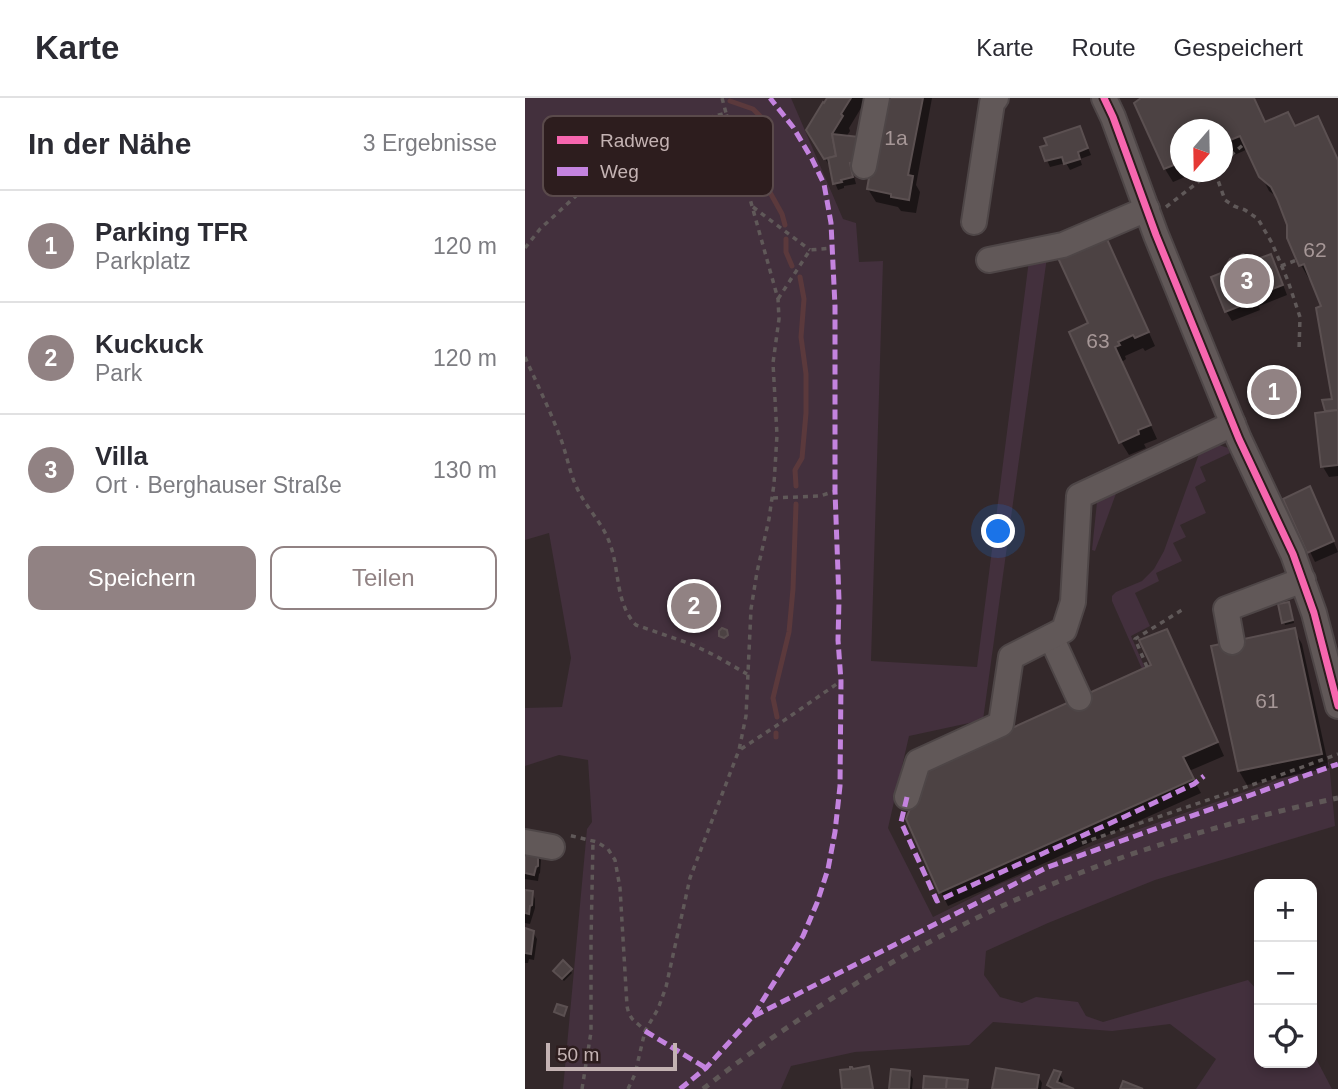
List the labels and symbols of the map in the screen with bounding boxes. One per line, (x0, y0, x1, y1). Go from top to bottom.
legend (543, 116, 773, 196)
north arrow (1170, 119, 1233, 182)
house number: 1a (884, 126, 908, 149)
text: Radweg (600, 130, 670, 151)
text: Weg (600, 161, 639, 182)
house number: 62 (1303, 238, 1327, 261)
pin: 3 (1224, 255, 1270, 307)
house number: 63 (1086, 329, 1110, 352)
pin: 1 (1251, 366, 1297, 418)
your location (981, 514, 1015, 548)
pin: 2 (671, 580, 717, 632)
house number: 61 (1255, 689, 1279, 712)
scale bar (546, 1040, 677, 1072)

